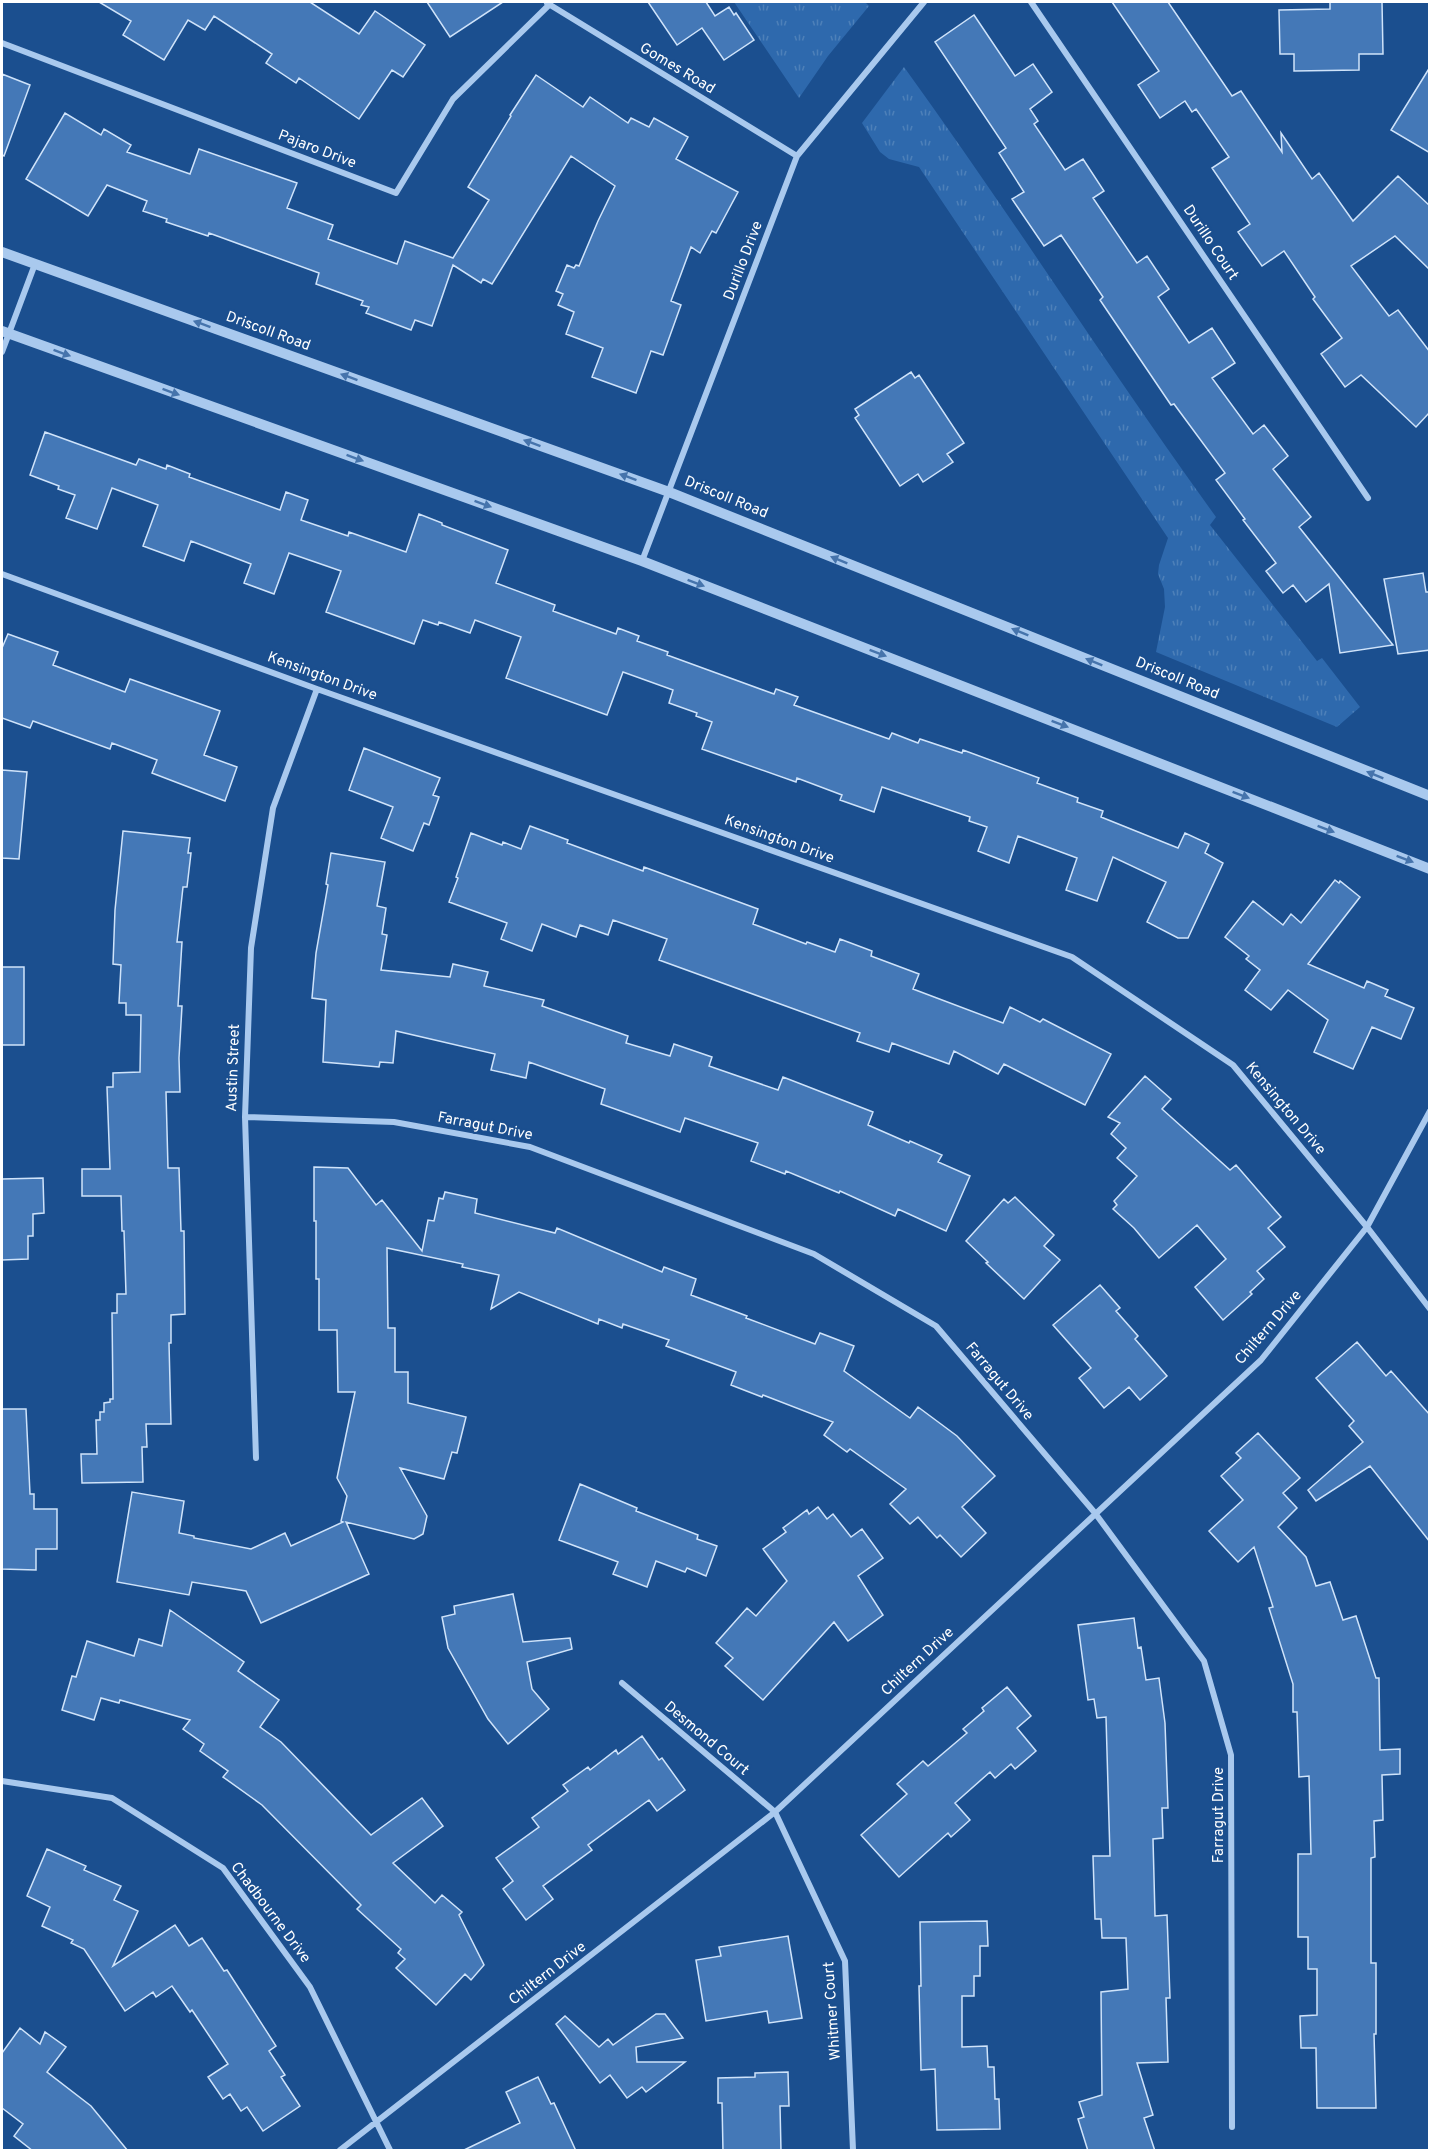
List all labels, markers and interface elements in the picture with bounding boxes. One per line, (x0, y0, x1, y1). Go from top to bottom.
street label: Gomes Road (636, 39, 718, 99)
street label: Pajaro Drive (275, 126, 359, 174)
street label: Durillo Court (1178, 202, 1242, 284)
street label: Durillo Drive (720, 219, 768, 303)
street label: Driscoll Road (223, 308, 313, 356)
one-way arrow (193, 319, 211, 329)
one-way arrow (53, 349, 71, 358)
one-way arrow (340, 371, 358, 381)
one-way arrow (163, 388, 181, 398)
one-way arrow (523, 437, 541, 447)
one-way arrow (346, 454, 364, 464)
one-way arrow (619, 472, 637, 482)
street label: Driscoll Road (681, 473, 771, 523)
one-way arrow (474, 500, 492, 510)
one-way arrow (830, 555, 848, 564)
one-way arrow (688, 578, 706, 588)
one-way arrow (1011, 627, 1029, 636)
street label: Kensington Drive (264, 648, 380, 706)
one-way arrow (869, 649, 887, 659)
street label: Driscoll Road (1132, 654, 1222, 704)
one-way arrow (1085, 657, 1103, 667)
one-way arrow (1051, 720, 1069, 730)
one-way arrow (1366, 770, 1384, 779)
one-way arrow (1232, 791, 1250, 801)
street label: Kensington Drive (721, 811, 837, 869)
one-way arrow (1317, 824, 1335, 834)
one-way arrow (1396, 855, 1414, 865)
street label: Austin Street (223, 1024, 245, 1112)
street label: Kensington Drive (1241, 1059, 1329, 1159)
street label: Farragut Drive (436, 1108, 534, 1146)
street label: Chiltern Drive (1231, 1287, 1307, 1369)
street label: Farragut Drive (961, 1339, 1037, 1425)
street label: Chiltern Drive (878, 1623, 958, 1701)
street label: Desmond Court (660, 1698, 752, 1780)
street label: Farragut Drive (1210, 1767, 1229, 1863)
street label: Chadbourne Drive (226, 1859, 314, 1967)
street label: Chiltern Drive (506, 1938, 590, 2010)
street label: Whitmer Court (820, 1961, 846, 2061)

